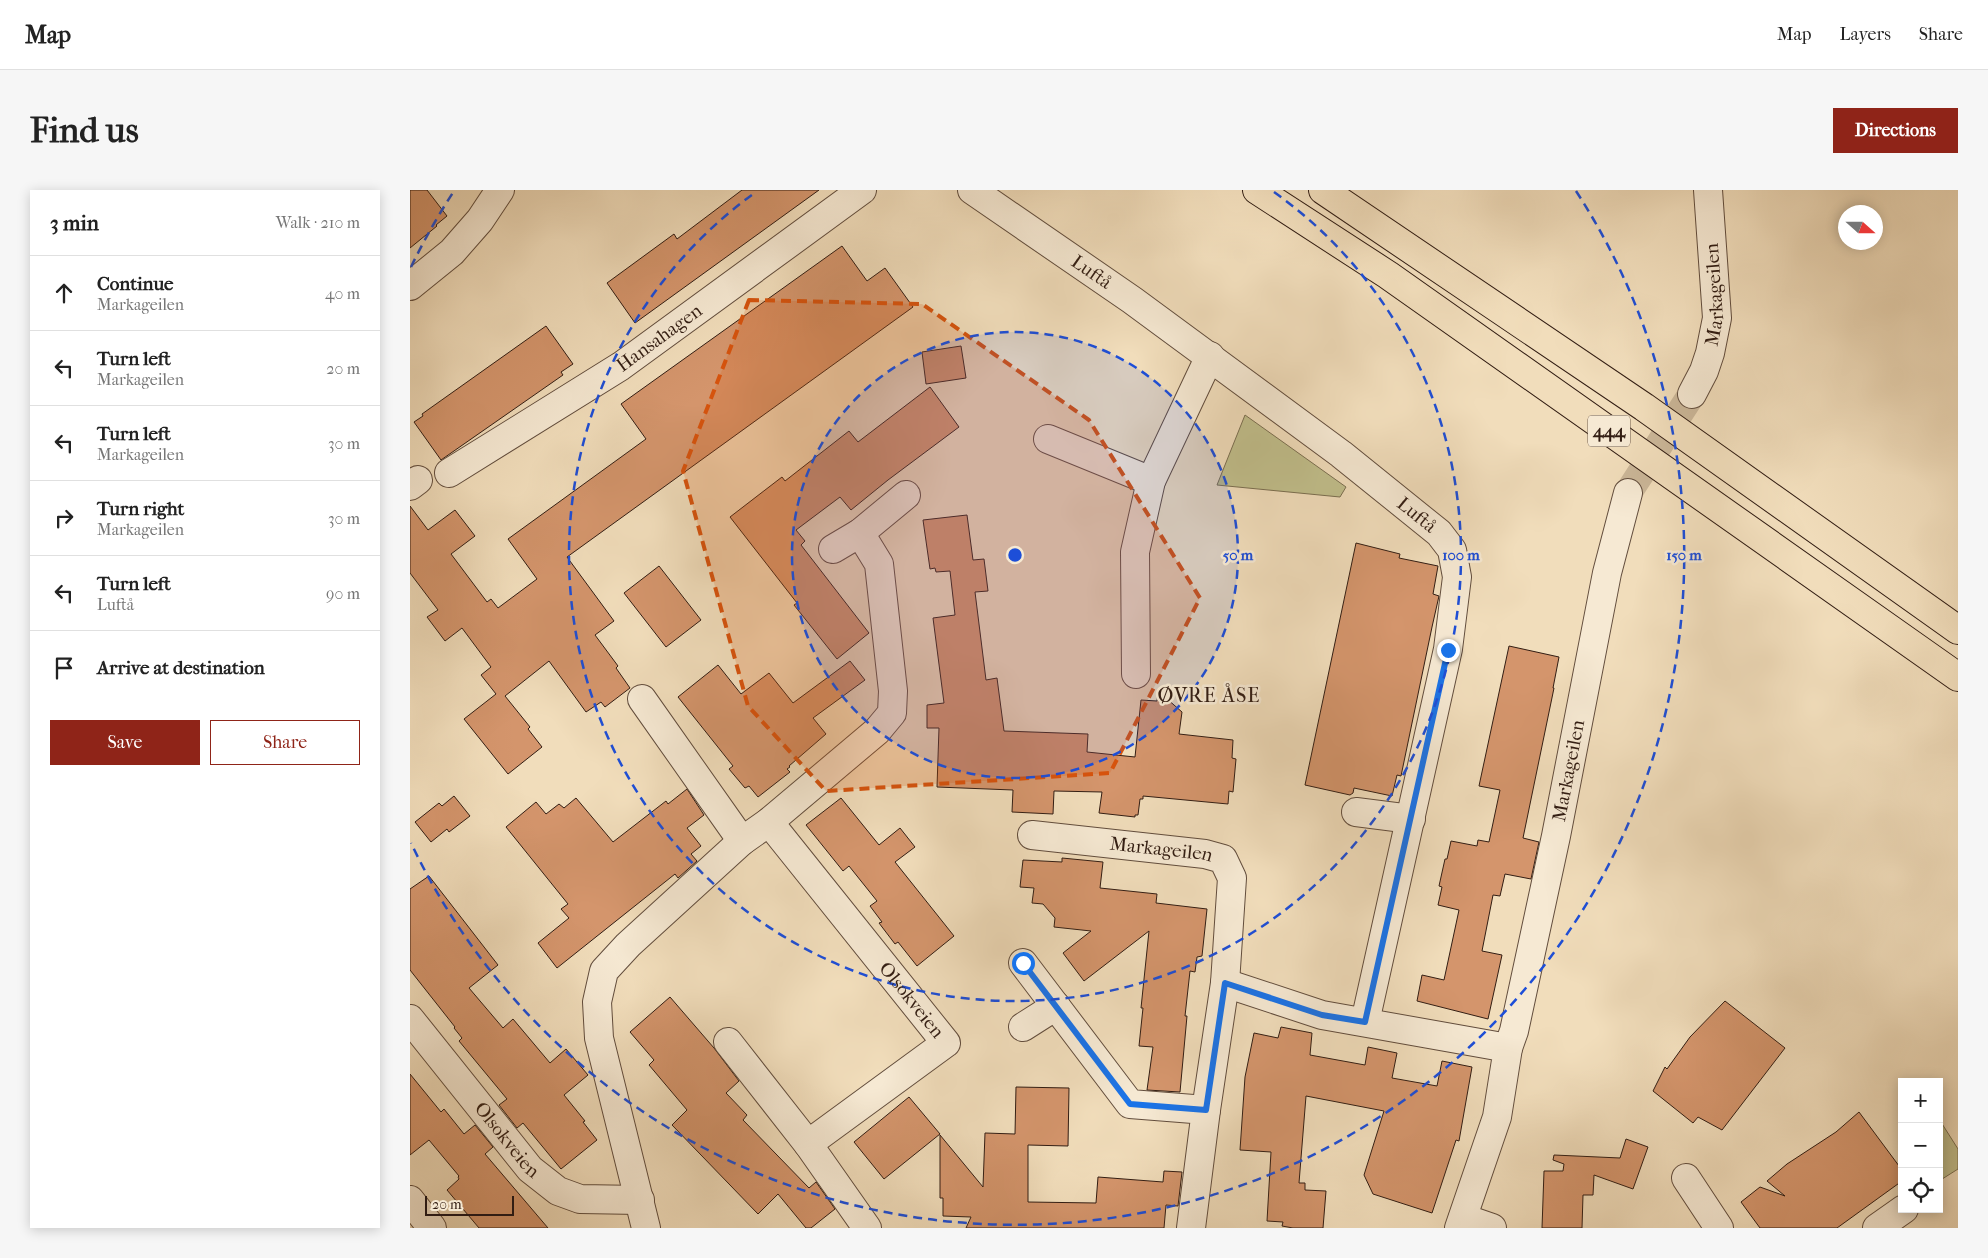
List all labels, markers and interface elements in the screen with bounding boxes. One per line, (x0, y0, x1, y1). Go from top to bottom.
text: Map (25, 21, 71, 49)
text: Map (1777, 24, 1811, 45)
text: Layers (1839, 24, 1891, 45)
text: Share (1919, 24, 1963, 45)
button: Directions (1833, 108, 1958, 153)
text: Find us (30, 110, 139, 151)
north arrow (1838, 205, 1883, 250)
text: 3 min (50, 211, 99, 235)
text: Walk · 210 m (276, 213, 360, 232)
street label: Markageilen (1701, 242, 1728, 348)
street label: Luftå (1067, 251, 1116, 294)
text: Continue (97, 273, 173, 295)
icon: ahead (50, 279, 78, 307)
text: 40 m (325, 284, 360, 303)
text: Markageilen (97, 295, 184, 314)
street label: Hansahagen (612, 299, 706, 377)
text: Turn left (97, 348, 171, 370)
icon: left (50, 354, 78, 382)
text: 20 m (326, 359, 360, 378)
text: Markageilen (97, 370, 184, 389)
road number: 444 (1588, 416, 1630, 446)
text: Turn left (97, 423, 171, 445)
icon: left (50, 429, 78, 457)
text: 30 m (328, 434, 360, 453)
text: Markageilen (97, 445, 184, 464)
street label: Luftå (1393, 493, 1441, 538)
text: Turn right (97, 498, 184, 520)
icon: right (50, 504, 78, 532)
text: 30 m (328, 509, 360, 528)
text: Markageilen (97, 520, 184, 539)
centre of rings (1006, 546, 1024, 564)
text: 50 m (1223, 546, 1254, 564)
text: 100 m (1442, 546, 1480, 564)
text: 150 m (1666, 546, 1702, 564)
text: Turn left (97, 573, 171, 595)
icon: left (50, 579, 78, 607)
text: 90 m (326, 584, 360, 603)
text: Luftå (97, 595, 134, 614)
route end (1437, 639, 1460, 662)
icon: arrive (50, 654, 78, 682)
text: Arrive at destination (97, 657, 265, 679)
district label: ØVRE ÅSE (1158, 683, 1260, 707)
street label: Markageilen (1548, 718, 1589, 824)
button: Save (50, 720, 200, 765)
button: Share (210, 720, 360, 765)
street label: Markageilen (1109, 833, 1215, 867)
route start (1012, 952, 1035, 975)
street label: Olsokveien (874, 958, 949, 1042)
map controls (1898, 1078, 1943, 1213)
button: + (1898, 1078, 1943, 1123)
street label: Olsokveien (470, 1098, 543, 1183)
button: − (1898, 1123, 1943, 1168)
button: locate (1898, 1168, 1943, 1213)
scale bar (425, 1193, 514, 1216)
text: 20 m (432, 1196, 462, 1213)

